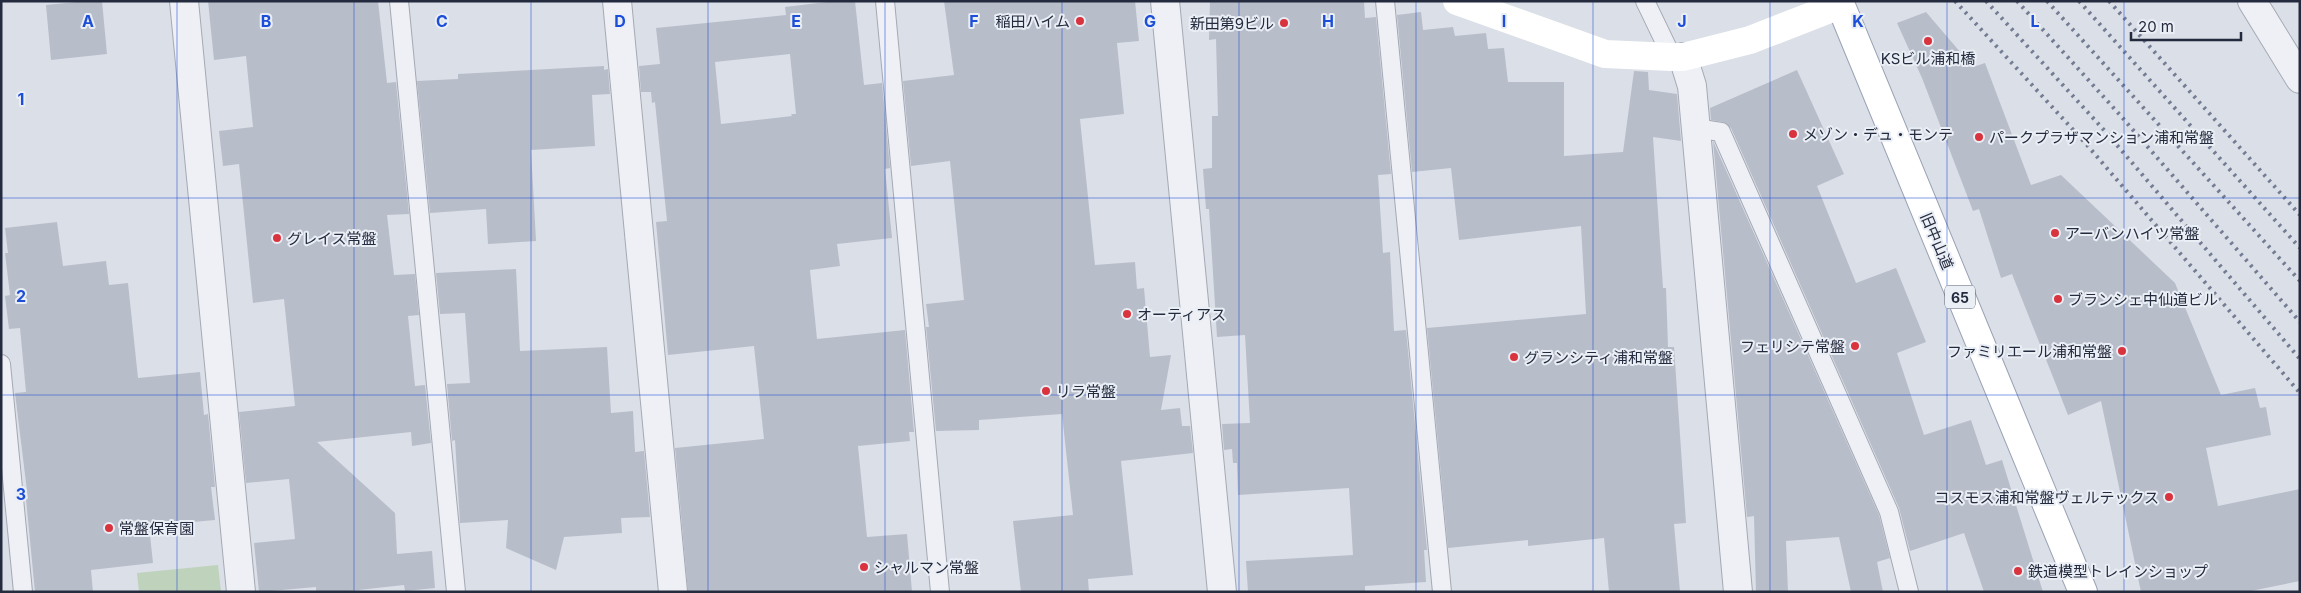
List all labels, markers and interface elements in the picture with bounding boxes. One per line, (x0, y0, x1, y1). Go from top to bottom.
scale bar (2131, 10, 2241, 42)
text: A (82, 11, 94, 31)
text: B (261, 11, 271, 31)
text: C (436, 11, 448, 31)
text: D (614, 11, 626, 31)
text: E (791, 11, 801, 31)
text: F (969, 11, 979, 31)
text: G (1144, 11, 1156, 31)
text: H (1322, 11, 1334, 31)
text: I (1502, 11, 1506, 31)
text: J (1677, 11, 1687, 31)
text: K (1852, 11, 1864, 31)
text: L (2030, 11, 2040, 31)
place label: 稲田ハイム (996, 12, 1070, 31)
place label: 新田第9ビル (1190, 14, 1274, 33)
marker: 稲田ハイム (1074, 15, 1086, 27)
marker: 新田第9ビル (1278, 17, 1290, 29)
text: 20 m (2138, 17, 2174, 36)
marker: KSビル浦和橋 (1922, 35, 1934, 47)
place label: KSビル浦和橋 (1881, 49, 1975, 68)
text: 1 (18, 89, 24, 109)
place label: メゾン・デュ・モンテ (1803, 125, 1953, 144)
marker: メゾン・デュ・モンテ (1787, 128, 1799, 140)
place label: パークプラザマンション浦和常盤 (1989, 128, 2214, 147)
marker: パークプラザマンション浦和常盤 (1973, 131, 1985, 143)
street label: 旧中山道 (1917, 210, 1957, 272)
place label: アーバンハイツ常盤 (2065, 224, 2199, 243)
marker: アーバンハイツ常盤 (2049, 227, 2061, 239)
place label: グレイス常盤 (287, 229, 377, 248)
marker: グレイス常盤 (271, 232, 283, 244)
text: 2 (16, 286, 26, 306)
road number: 65 (1945, 286, 1975, 308)
place label: ブランシェ中仙道ビル (2068, 290, 2218, 309)
marker: ブランシェ中仙道ビル (2052, 293, 2064, 305)
place label: オーティアス (1137, 305, 1226, 324)
marker: オーティアス (1121, 308, 1133, 320)
place label: フェリシテ常盤 (1740, 337, 1845, 356)
marker: フェリシテ常盤 (1849, 340, 1861, 352)
place label: ファミリエール浦和常盤 (1947, 342, 2112, 361)
marker: ファミリエール浦和常盤 (2116, 345, 2128, 357)
place label: グランシティ浦和常盤 (1524, 348, 1673, 367)
marker: グランシティ浦和常盤 (1508, 351, 1520, 363)
place label: リラ常盤 (1056, 382, 1116, 401)
marker: リラ常盤 (1040, 385, 1052, 397)
text: 3 (16, 484, 26, 504)
place label: コスモス浦和常盤ヴェルテックス (1934, 488, 2159, 507)
marker: コスモス浦和常盤ヴェルテックス (2163, 491, 2175, 503)
place label: 常盤保育園 (119, 519, 194, 538)
marker: 常盤保育園 (103, 522, 115, 534)
place label: シャルマン常盤 (874, 558, 979, 577)
marker: シャルマン常盤 (858, 561, 870, 573)
place label: 鉄道模型トレインショップ (2028, 562, 2208, 581)
marker: 鉄道模型トレインショップ (2012, 565, 2024, 577)

